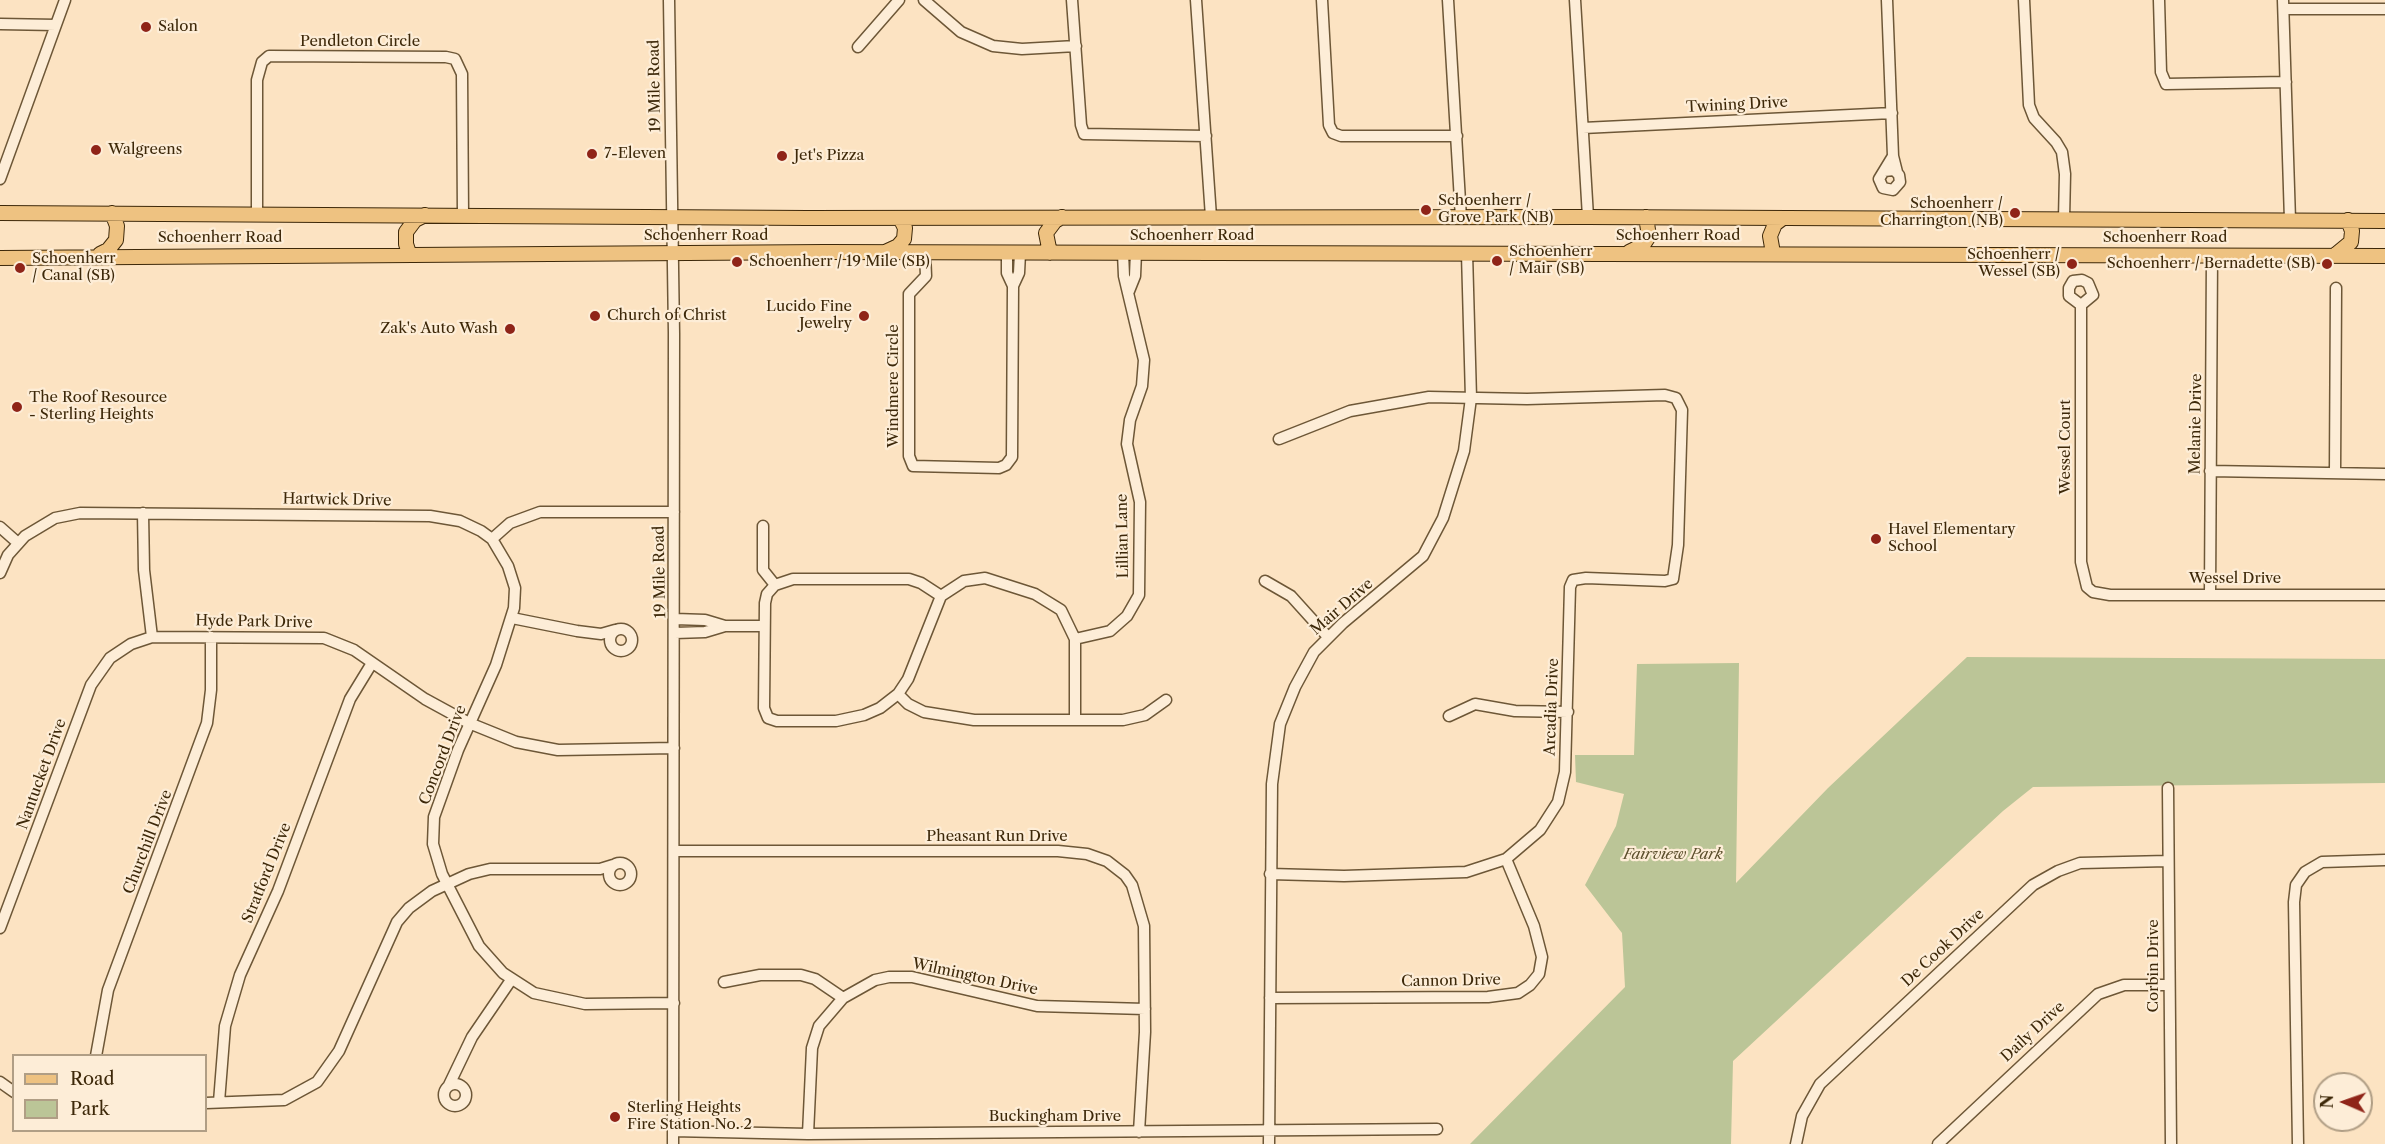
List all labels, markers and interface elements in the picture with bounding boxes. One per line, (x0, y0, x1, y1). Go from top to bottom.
place label: Salon (158, 18, 198, 36)
marker: Salon (139, 20, 153, 34)
street label: Pendleton Circle (300, 33, 420, 51)
street label: 19 Mile Road (645, 39, 665, 133)
street label: Twining Drive (1686, 93, 1788, 117)
place label: Walgreens (108, 141, 182, 159)
marker: Walgreens (89, 143, 103, 157)
place label: 7-Eleven (604, 145, 666, 163)
marker: 7-Eleven (585, 147, 599, 161)
place label: Jet's Pizza (794, 147, 864, 165)
marker: Jet's Pizza (775, 149, 789, 163)
place label: Schoenherr / Grove Park (NB) (1438, 192, 1553, 227)
place label: Schoenherr / Charrington (NB) (1880, 195, 2003, 230)
marker: Schoenherr / Grove Park (NB) (1419, 203, 1433, 217)
marker: Schoenherr / Charrington (NB) (2008, 206, 2022, 220)
street label: Schoenherr Road (644, 227, 768, 245)
street label: Schoenherr Road (1130, 227, 1254, 245)
street label: Schoenherr Road (1616, 227, 1740, 245)
street label: Schoenherr Road (158, 229, 282, 247)
street label: Schoenherr Road (2103, 229, 2227, 247)
place label: Schoenherr / Mair (SB) (1509, 243, 1593, 278)
place label: Schoenherr / Wessel (SB) (1967, 246, 2060, 281)
place label: Schoenherr / Canal (SB) (32, 250, 116, 285)
place label: Schoenherr / 19 Mile (SB) (749, 253, 930, 271)
marker: Schoenherr / Mair (SB) (1490, 254, 1504, 268)
marker: Schoenherr / 19 Mile (SB) (730, 255, 744, 269)
place label: Schoenherr / Bernadette (SB) (2107, 255, 2315, 273)
marker: Schoenherr / Wessel (SB) (2065, 257, 2079, 271)
marker: Schoenherr / Bernadette (SB) (2320, 257, 2334, 271)
marker: Schoenherr / Canal (SB) (13, 261, 27, 275)
place label: Lucido Fine Jewelry (766, 298, 852, 333)
place label: Church of Christ (607, 307, 727, 325)
marker: Church of Christ (588, 309, 602, 323)
marker: Lucido Fine Jewelry (857, 309, 871, 323)
place label: Zak's Auto Wash (380, 320, 498, 338)
marker: Zak's Auto Wash (503, 322, 517, 336)
street label: Windmere Circle (885, 324, 903, 448)
street label: Melanie Drive (2186, 373, 2206, 475)
place label: The Roof Resource - Sterling Heights (29, 389, 167, 424)
street label: Wessel Court (2057, 399, 2075, 495)
marker: The Roof Resource - Sterling Heights (10, 400, 24, 414)
street label: Hartwick Drive (282, 490, 392, 510)
street label: Lillian Lane (1113, 494, 1133, 578)
place label: Havel Elementary School (1888, 521, 2016, 556)
street label: 19 Mile Road (650, 525, 670, 619)
marker: Havel Elementary School (1869, 532, 1883, 546)
street label: Wessel Drive (2189, 570, 2281, 588)
street label: Mair Drive (1307, 575, 1377, 639)
street label: Hyde Park Drive (195, 612, 313, 632)
street label: Arcadia Drive (1541, 658, 1563, 756)
street label: Concord Drive (416, 703, 470, 807)
street label: Nantucket Drive (14, 716, 70, 832)
street label: Churchill Drive (120, 787, 176, 897)
street label: Stratford Drive (239, 820, 295, 926)
street label: Pheasant Run Drive (926, 828, 1068, 846)
park label: Fairview Park (1623, 846, 1723, 864)
street label: De Cook Drive (1898, 905, 1988, 991)
street label: Corbin Drive (2145, 919, 2163, 1013)
street label: Wilmington Drive (910, 955, 1040, 999)
street label: Cannon Drive (1401, 971, 1501, 991)
street label: Daily Drive (1998, 998, 2068, 1066)
legend (12, 1054, 207, 1132)
text: Road (70, 1068, 115, 1090)
north arrow (2313, 1072, 2373, 1132)
text: N (2317, 1094, 2337, 1109)
text: Park (70, 1098, 109, 1120)
place label: Sterling Heights Fire Station No. 2 (627, 1099, 752, 1134)
street label: Buckingham Drive (989, 1108, 1121, 1126)
marker: Sterling Heights Fire Station No. 2 (608, 1110, 622, 1124)

